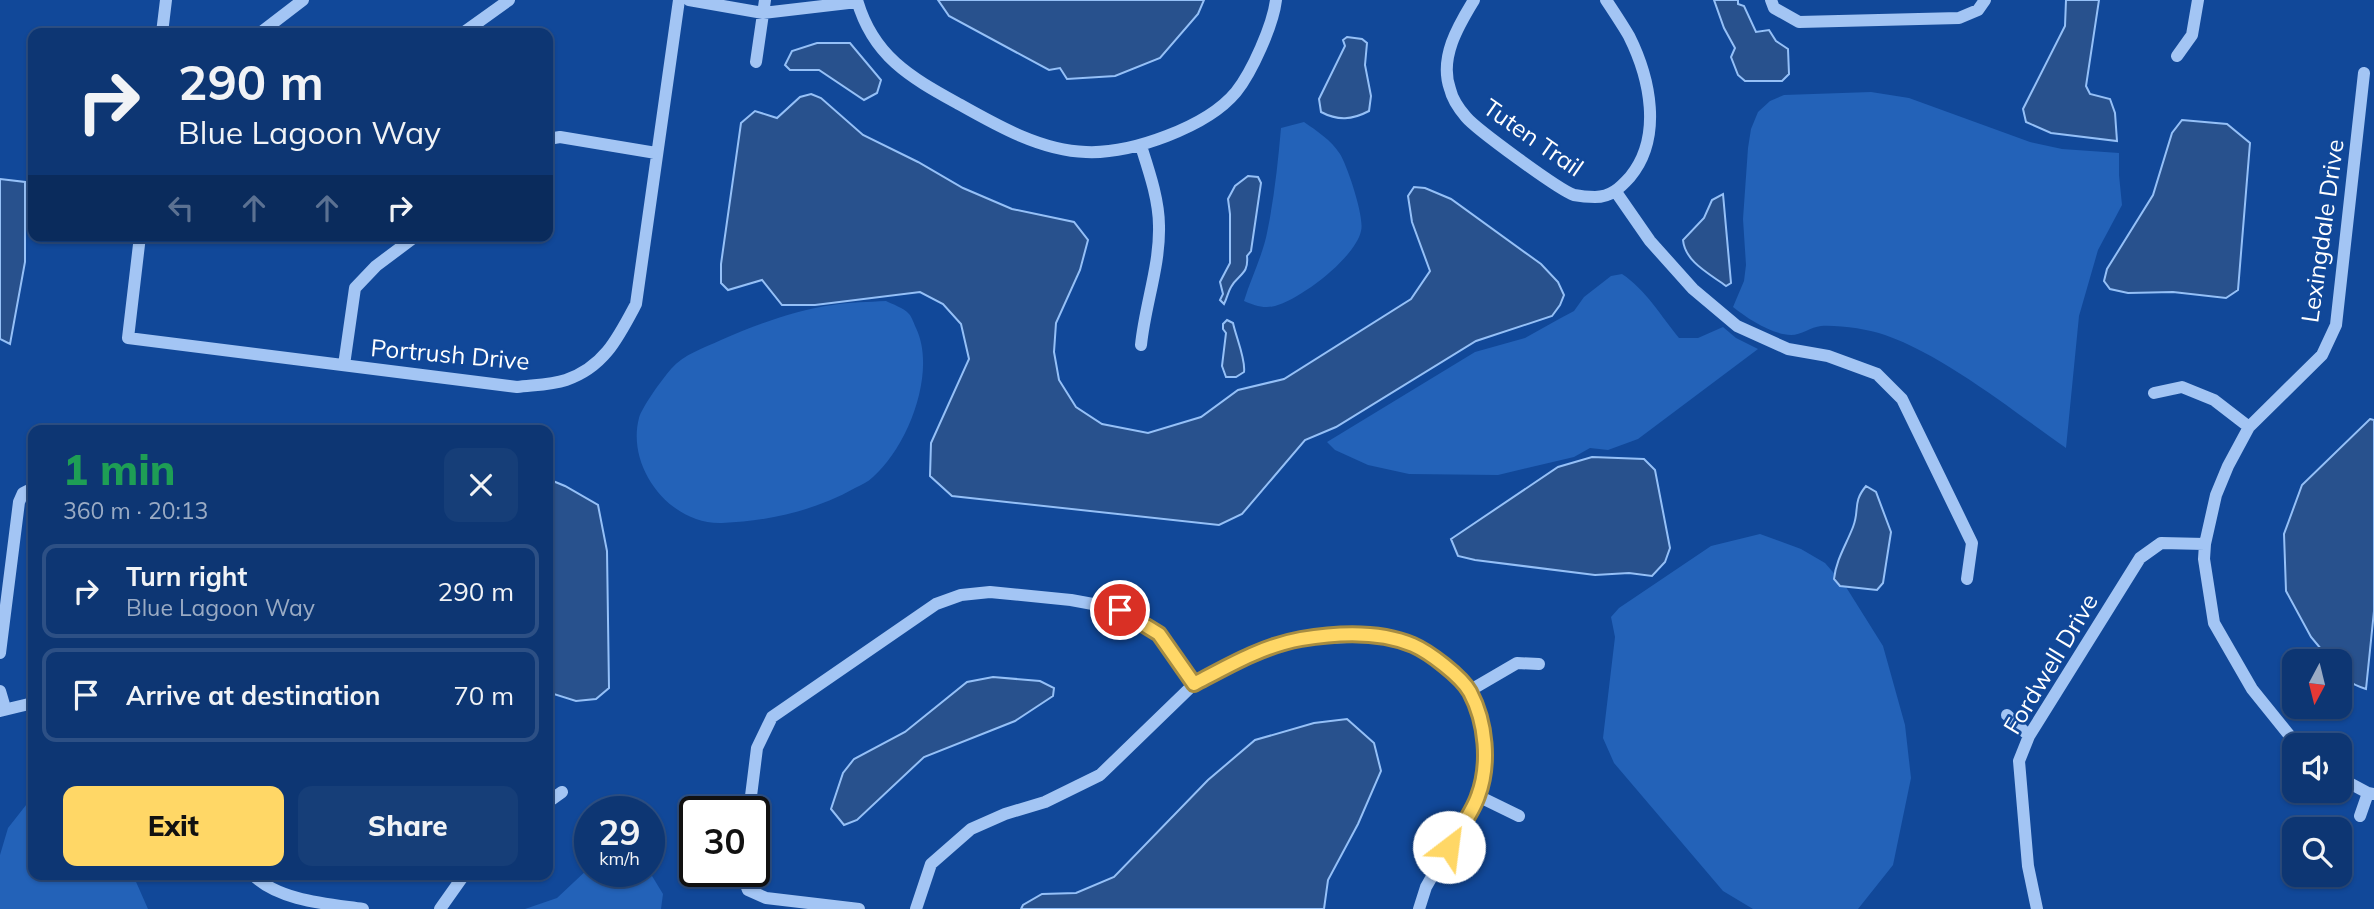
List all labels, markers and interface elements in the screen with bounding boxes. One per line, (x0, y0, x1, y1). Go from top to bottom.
text: 290 m (178, 51, 324, 112)
icon: right (63, 56, 154, 147)
street label: Tuten Trail (1478, 92, 1589, 183)
text: Blue Lagoon Way (178, 112, 441, 152)
street label: Lexingdale Drive (2294, 137, 2350, 324)
icon: left (162, 189, 200, 227)
icon: ahead (235, 189, 273, 227)
icon: ahead (308, 189, 346, 227)
icon: right (381, 189, 419, 227)
street label: Portrush Drive (369, 332, 531, 376)
text: 1 min (63, 443, 176, 496)
button: close (444, 448, 518, 522)
text: 360 m · 20:13 (63, 496, 208, 525)
text: Turn right (126, 560, 247, 593)
icon: right (67, 572, 105, 610)
text: 290 m (438, 575, 514, 608)
pin (1090, 580, 1150, 640)
street label: Fordwell Drive (1996, 588, 2104, 739)
icon: arrive (1101, 591, 1139, 629)
text: Blue Lagoon Way (126, 593, 315, 622)
north arrow (2282, 649, 2352, 719)
map controls (2282, 649, 2352, 887)
icon: arrive (67, 676, 105, 714)
text: Arrive at destination (126, 679, 381, 712)
text: 70 m (453, 679, 514, 712)
button: sound (2282, 733, 2352, 803)
button: Exit (63, 786, 284, 866)
button: Share (298, 786, 518, 866)
speed limit sign: 30 (679, 796, 770, 887)
text: 29 (598, 810, 641, 854)
position arrow (1412, 810, 1486, 884)
button: search (2282, 817, 2352, 887)
text: km/h (599, 847, 640, 870)

